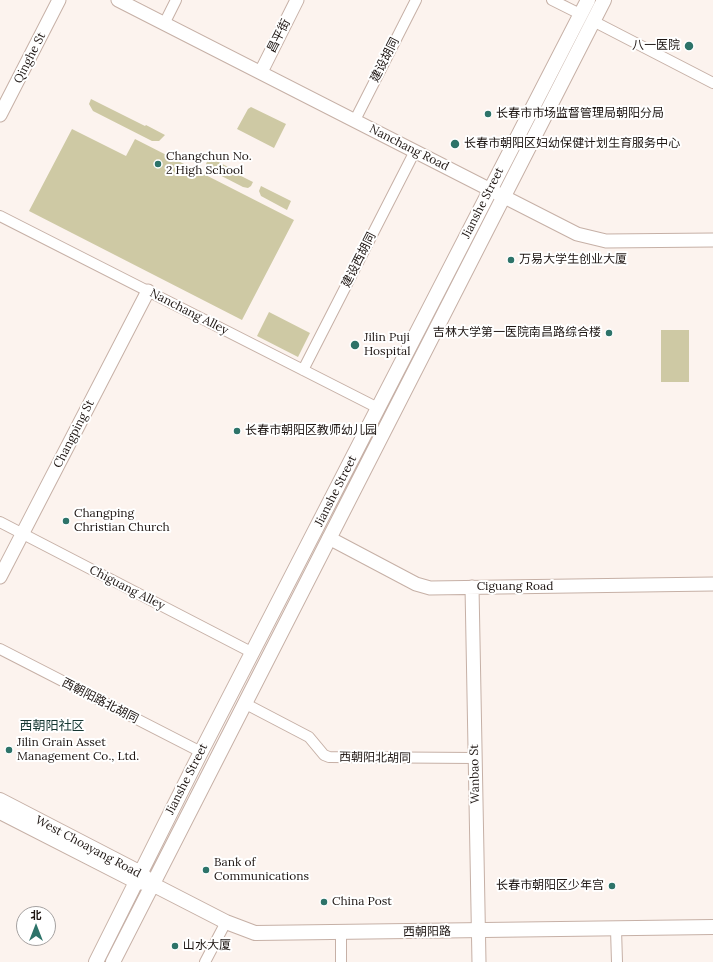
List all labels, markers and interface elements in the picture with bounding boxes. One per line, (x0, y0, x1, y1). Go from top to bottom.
street label: 昌平街 (264, 17, 294, 55)
street label: Qinghe St (11, 30, 49, 86)
street label: 建设胡同 (368, 35, 402, 85)
place label: 八一医院 (632, 39, 680, 53)
marker: 八一医院 (683, 40, 695, 52)
place label: 长春市市场监督管理局朝阳分局 (496, 107, 664, 121)
marker: 长春市市场监督管理局朝阳分局 (483, 109, 493, 119)
street label: Nanchang Road (367, 122, 451, 174)
place label: 长春市朝阳区妇幼保健计划生育服务中心 (464, 137, 680, 151)
marker: 长春市朝阳区妇幼保健计划生育服务中心 (449, 138, 461, 150)
place label: Changchun No. 2 High School (166, 150, 252, 178)
marker: Changchun No. 2 High School (153, 159, 163, 169)
street label: Jianshe Street (459, 165, 507, 241)
street label: 建设西胡同 (339, 230, 379, 290)
place label: 万易大学生创业大厦 (519, 253, 627, 267)
marker: 万易大学生创业大厦 (506, 255, 516, 265)
street label: Nanchang Alley (147, 286, 231, 338)
place label: 吉林大学第一医院南昌路综合楼 (433, 326, 601, 340)
marker: 吉林大学第一医院南昌路综合楼 (604, 328, 614, 338)
place label: Jilin Puji Hospital (364, 331, 410, 359)
marker: Jilin Puji Hospital (349, 339, 361, 351)
street label: Changping St (51, 397, 97, 471)
place label: 长春市朝阳区教师幼儿园 (245, 424, 377, 438)
marker: 长春市朝阳区教师幼儿园 (232, 426, 242, 436)
street label: Jianshe Street (312, 453, 360, 529)
place label: Changping Christian Church (74, 507, 170, 535)
marker: Changping Christian Church (61, 516, 71, 526)
street label: Chiguang Alley (87, 563, 167, 613)
street label: Ciguang Road (477, 580, 553, 594)
street label: 西朝阳路北胡同 (59, 676, 141, 726)
district label: 西朝阳社区 (20, 718, 84, 734)
place label: Jilin Grain Asset Management Co., Ltd. (17, 736, 139, 764)
street label: Jianshe Street (163, 741, 211, 817)
street label: Wanbao St (467, 744, 483, 804)
marker: Jilin Grain Asset Management Co., Ltd. (4, 745, 14, 755)
street label: 西朝阳北胡同 (339, 750, 411, 766)
street label: West Choayang Road (33, 813, 143, 881)
place label: Bank of Communications (214, 856, 309, 884)
marker: Bank of Communications (201, 865, 211, 875)
place label: 长春市朝阳区少年宫 (496, 879, 604, 893)
marker: 长春市朝阳区少年宫 (607, 881, 617, 891)
place label: China Post (332, 895, 392, 909)
marker: China Post (319, 897, 329, 907)
north arrow (16, 906, 56, 946)
text: 北 (31, 908, 42, 922)
street label: 西朝阳路 (403, 924, 451, 940)
place label: 山水大厦 (183, 939, 231, 953)
marker: 山水大厦 (170, 941, 180, 951)

